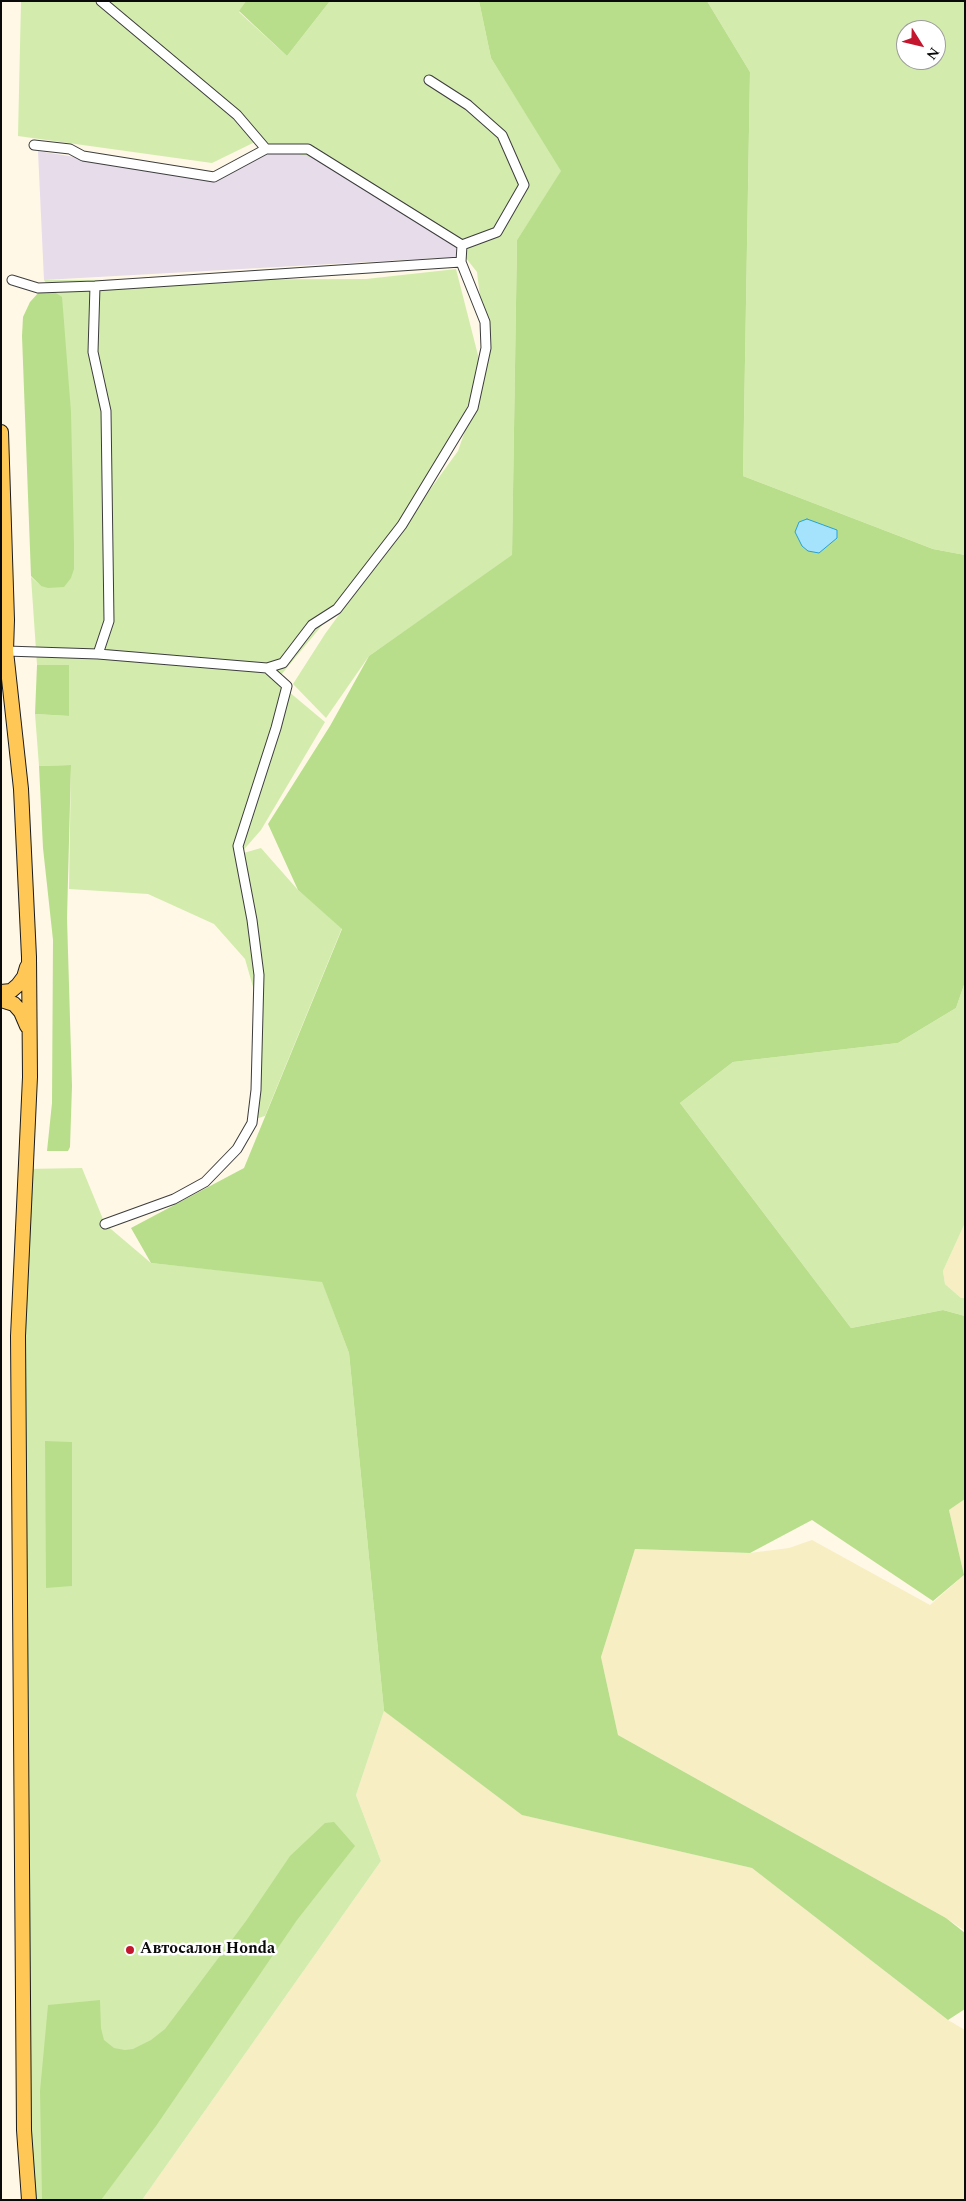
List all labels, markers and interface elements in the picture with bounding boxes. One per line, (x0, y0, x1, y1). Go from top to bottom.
north arrow (896, 20, 946, 70)
text: N (921, 43, 945, 64)
place label: Автосалон Honda (140, 1940, 275, 1960)
marker: Автосалон Honda (124, 1944, 136, 1956)

